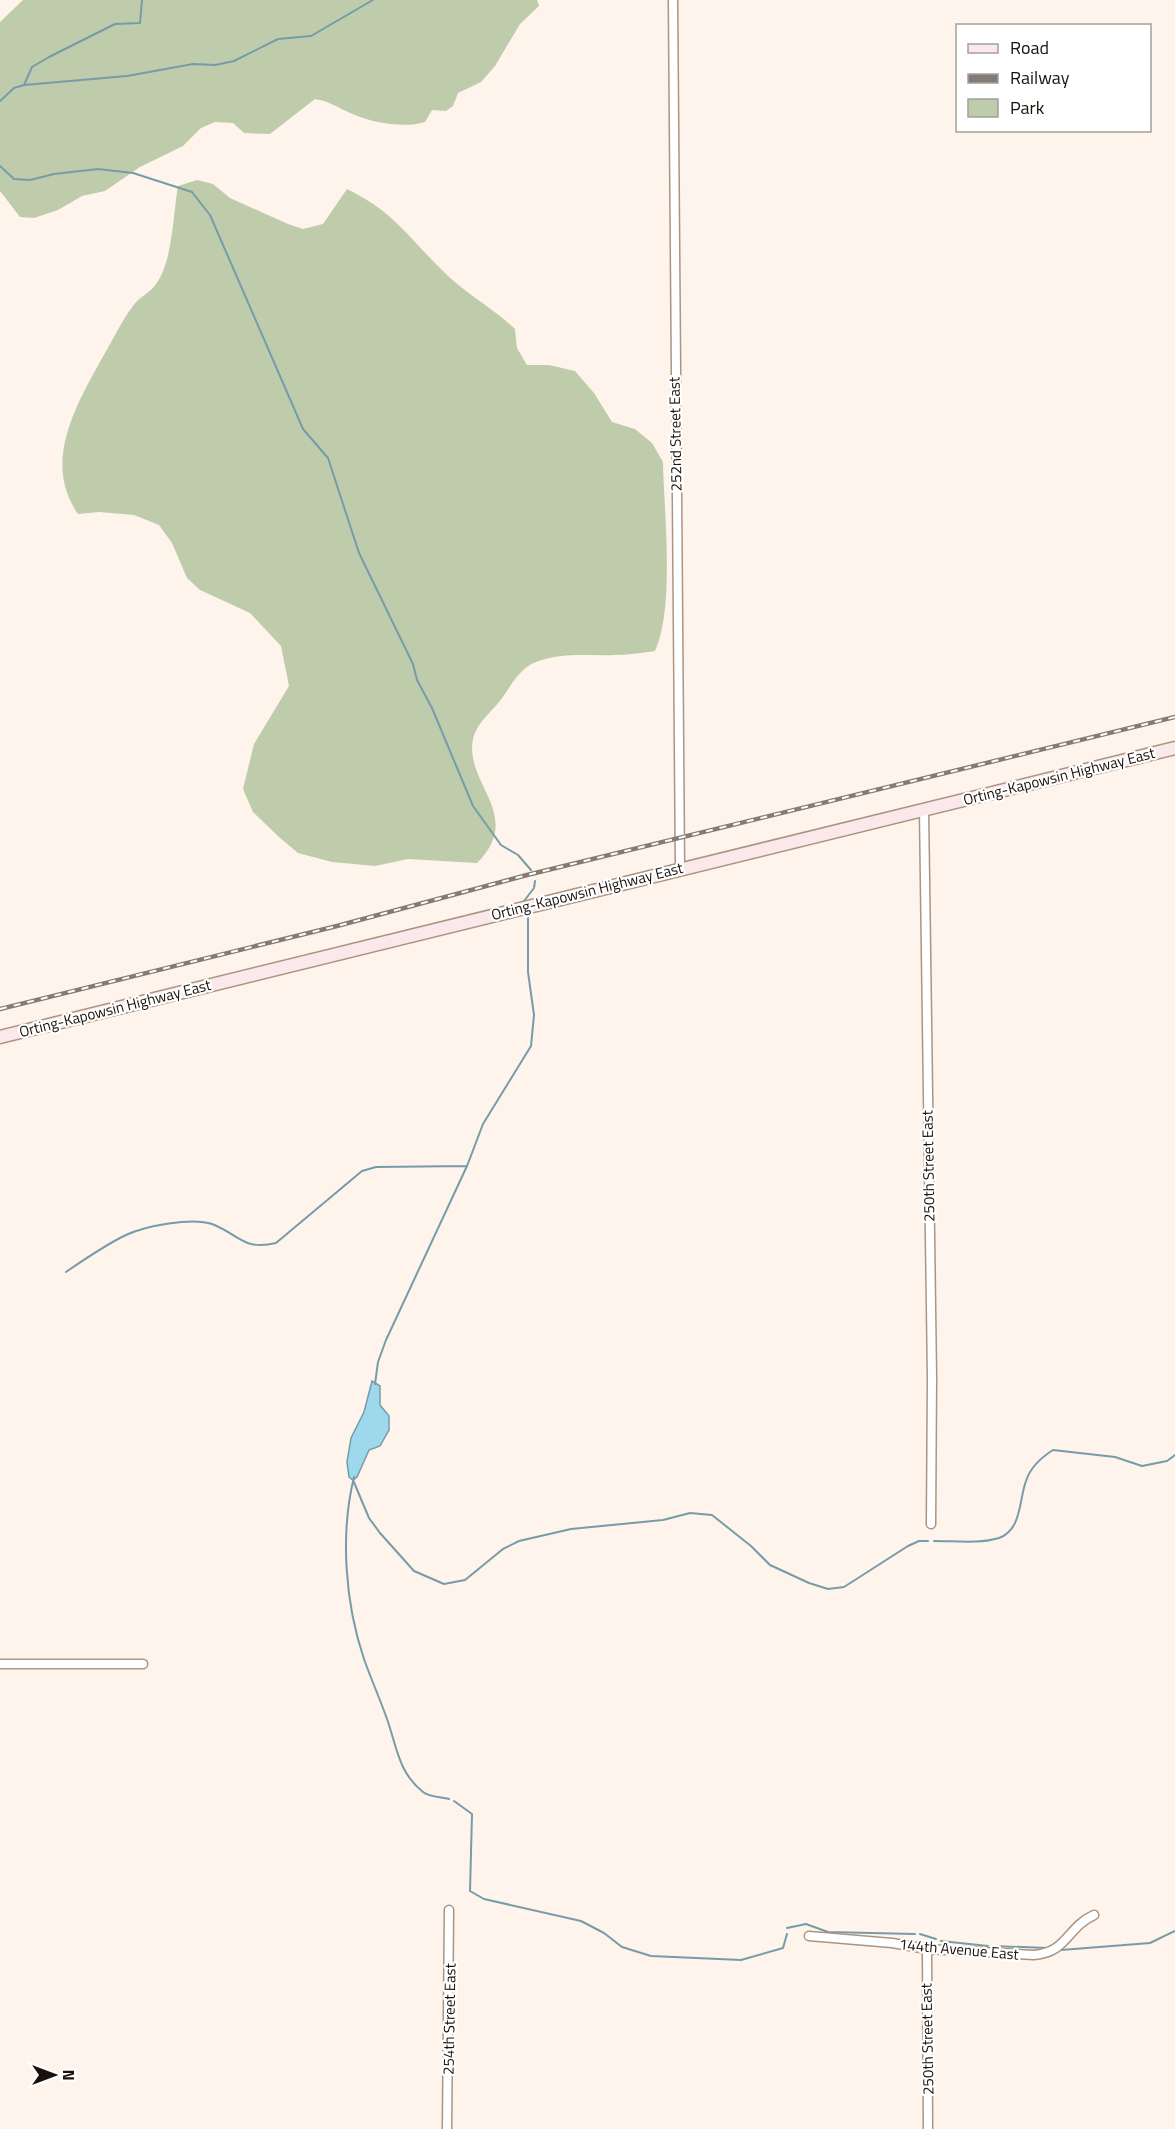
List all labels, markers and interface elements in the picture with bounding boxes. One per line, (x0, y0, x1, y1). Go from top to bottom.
legend (956, 24, 1151, 132)
text: Road (1010, 34, 1049, 61)
text: Railway (1010, 64, 1070, 91)
text: Park (1010, 94, 1045, 121)
street label: 252nd Street East (662, 376, 687, 491)
street label: Orting-Kapowsin Highway East (961, 741, 1158, 811)
street label: Orting-Kapowsin Highway East (489, 856, 686, 926)
street label: Orting-Kapowsin Highway East (17, 973, 214, 1043)
street label: 250th Street East (916, 1109, 940, 1222)
street label: 144th Avenue East (898, 1932, 1021, 1966)
street label: 254th Street East (437, 1962, 461, 2075)
street label: 250th Street East (915, 1982, 939, 2095)
north arrow (24, 2045, 84, 2105)
text: N (57, 2069, 81, 2081)

